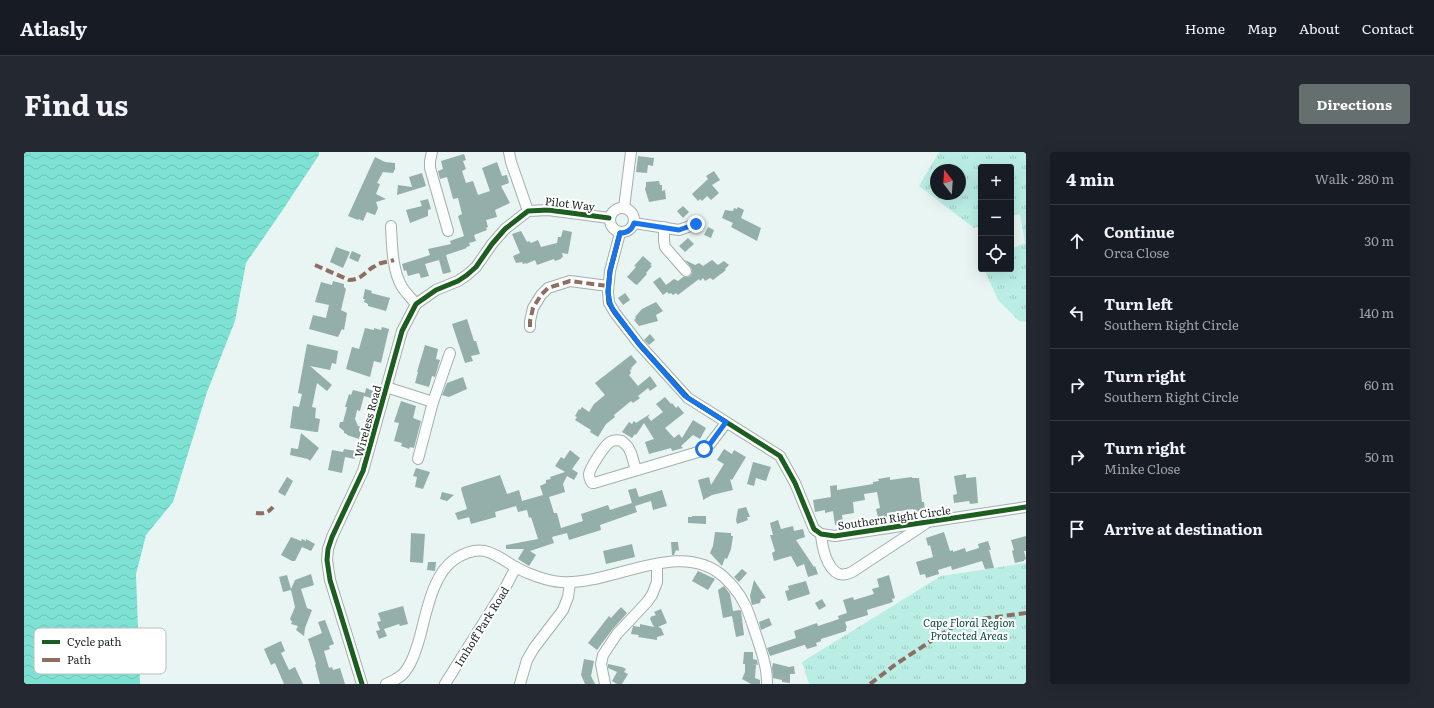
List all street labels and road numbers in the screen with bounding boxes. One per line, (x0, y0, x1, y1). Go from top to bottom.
street label: Pilot Way (544, 192, 597, 214)
street label: Wireless Road (350, 383, 384, 459)
street label: Southern Right Circle (836, 501, 952, 533)
street label: Imhoff Park Road (450, 583, 512, 669)

